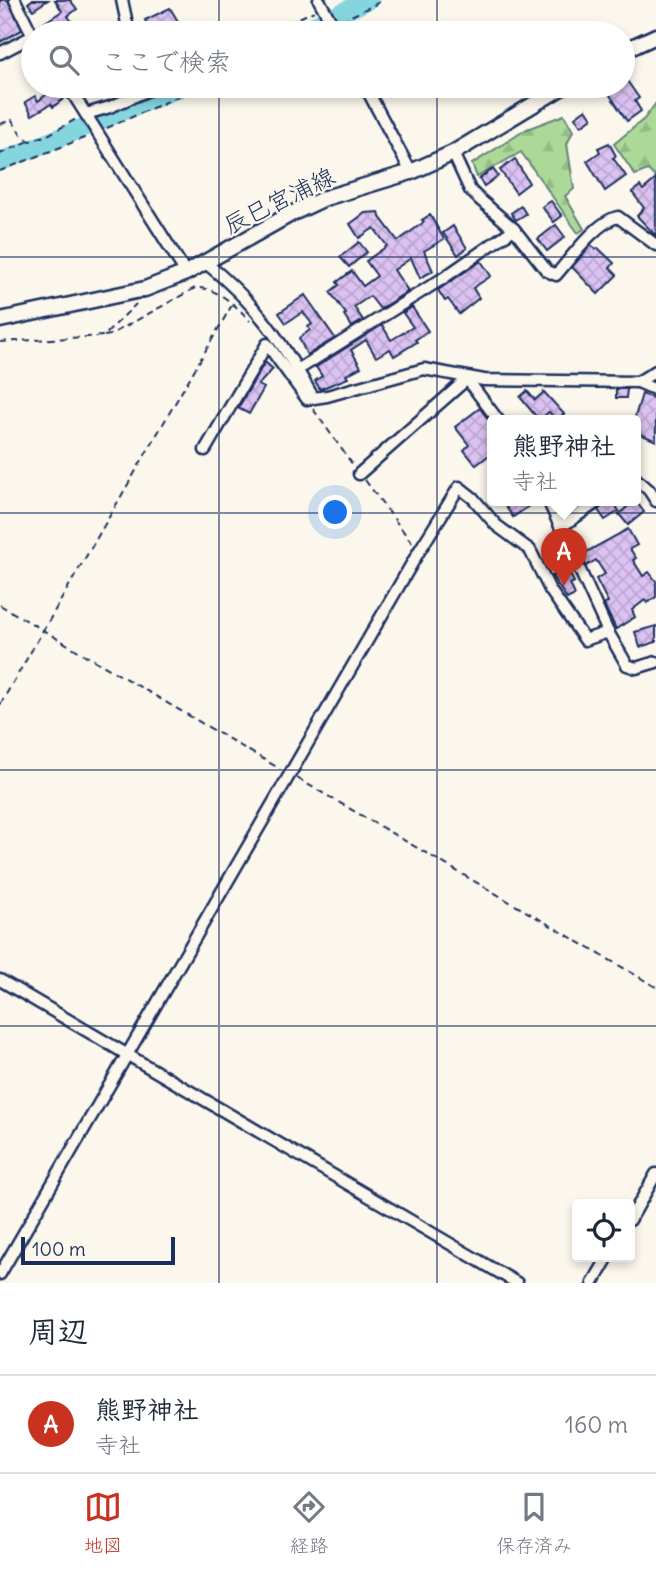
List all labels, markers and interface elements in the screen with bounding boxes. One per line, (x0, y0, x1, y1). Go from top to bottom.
search box (21, 21, 635, 98)
icon: search (45, 41, 83, 79)
text: ここで検索 (101, 45, 231, 78)
street label: 辰巳宮浦線 (218, 160, 340, 240)
popup (487, 415, 641, 506)
text: 熊野神社 (512, 429, 616, 462)
text: 寺社 (512, 466, 558, 495)
your location (318, 495, 352, 529)
pin: A (541, 528, 587, 586)
map controls (572, 1199, 635, 1262)
button: locate (572, 1199, 635, 1262)
scale bar (21, 1234, 175, 1266)
text: 100 m (32, 1237, 86, 1261)
text: 周辺 (28, 1312, 88, 1350)
text: 熊野神社 (95, 1393, 199, 1426)
text: A (44, 1410, 58, 1439)
text: 160 m (565, 1410, 628, 1439)
text: 寺社 (95, 1430, 141, 1459)
tab: 地図 (84, 1488, 122, 1557)
tab: 経路 (290, 1488, 328, 1557)
tab: 保存済み (496, 1488, 572, 1557)

